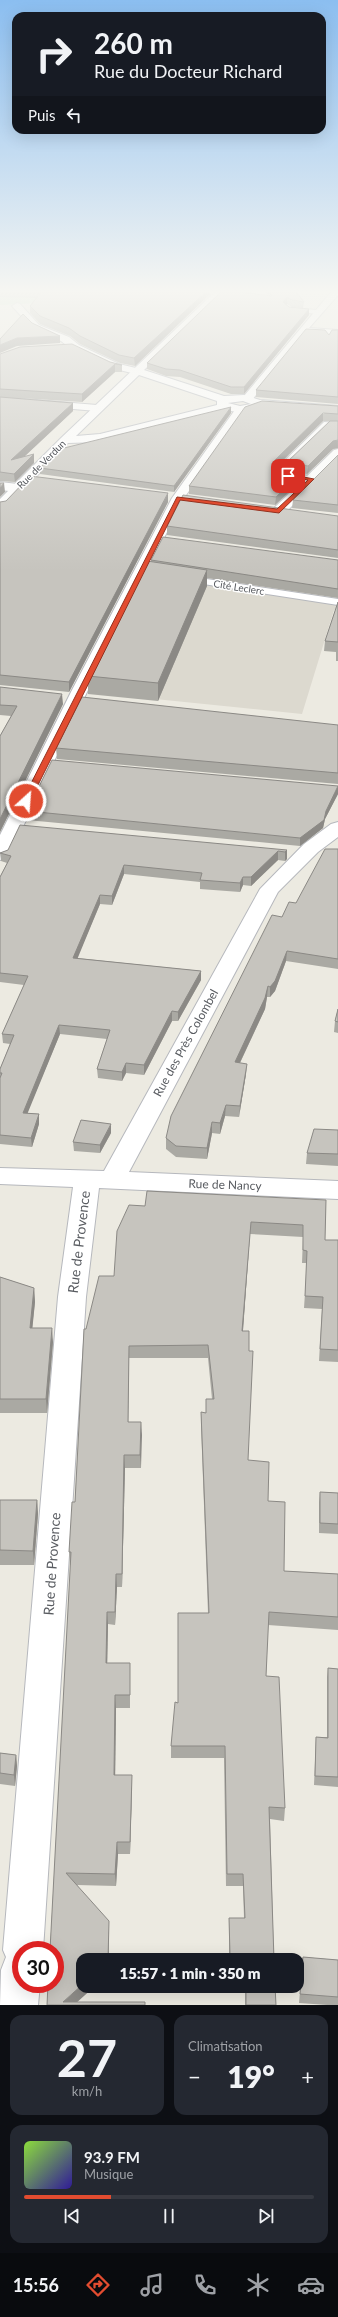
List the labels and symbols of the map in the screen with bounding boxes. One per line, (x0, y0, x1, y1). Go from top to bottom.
street label: Rue de Verdun (14, 437, 68, 491)
pin (271, 459, 305, 493)
street label: Cité Leclerc (213, 577, 265, 597)
position arrow (5, 780, 47, 822)
street label: Rue des Près Colombel (150, 986, 221, 1099)
street label: Rue de Nancy (188, 1176, 263, 1193)
street label: Rue de Provence (64, 1190, 93, 1294)
street label: Rue de Provence (39, 1512, 64, 1616)
speed limit sign: 30 (12, 1941, 64, 1993)

